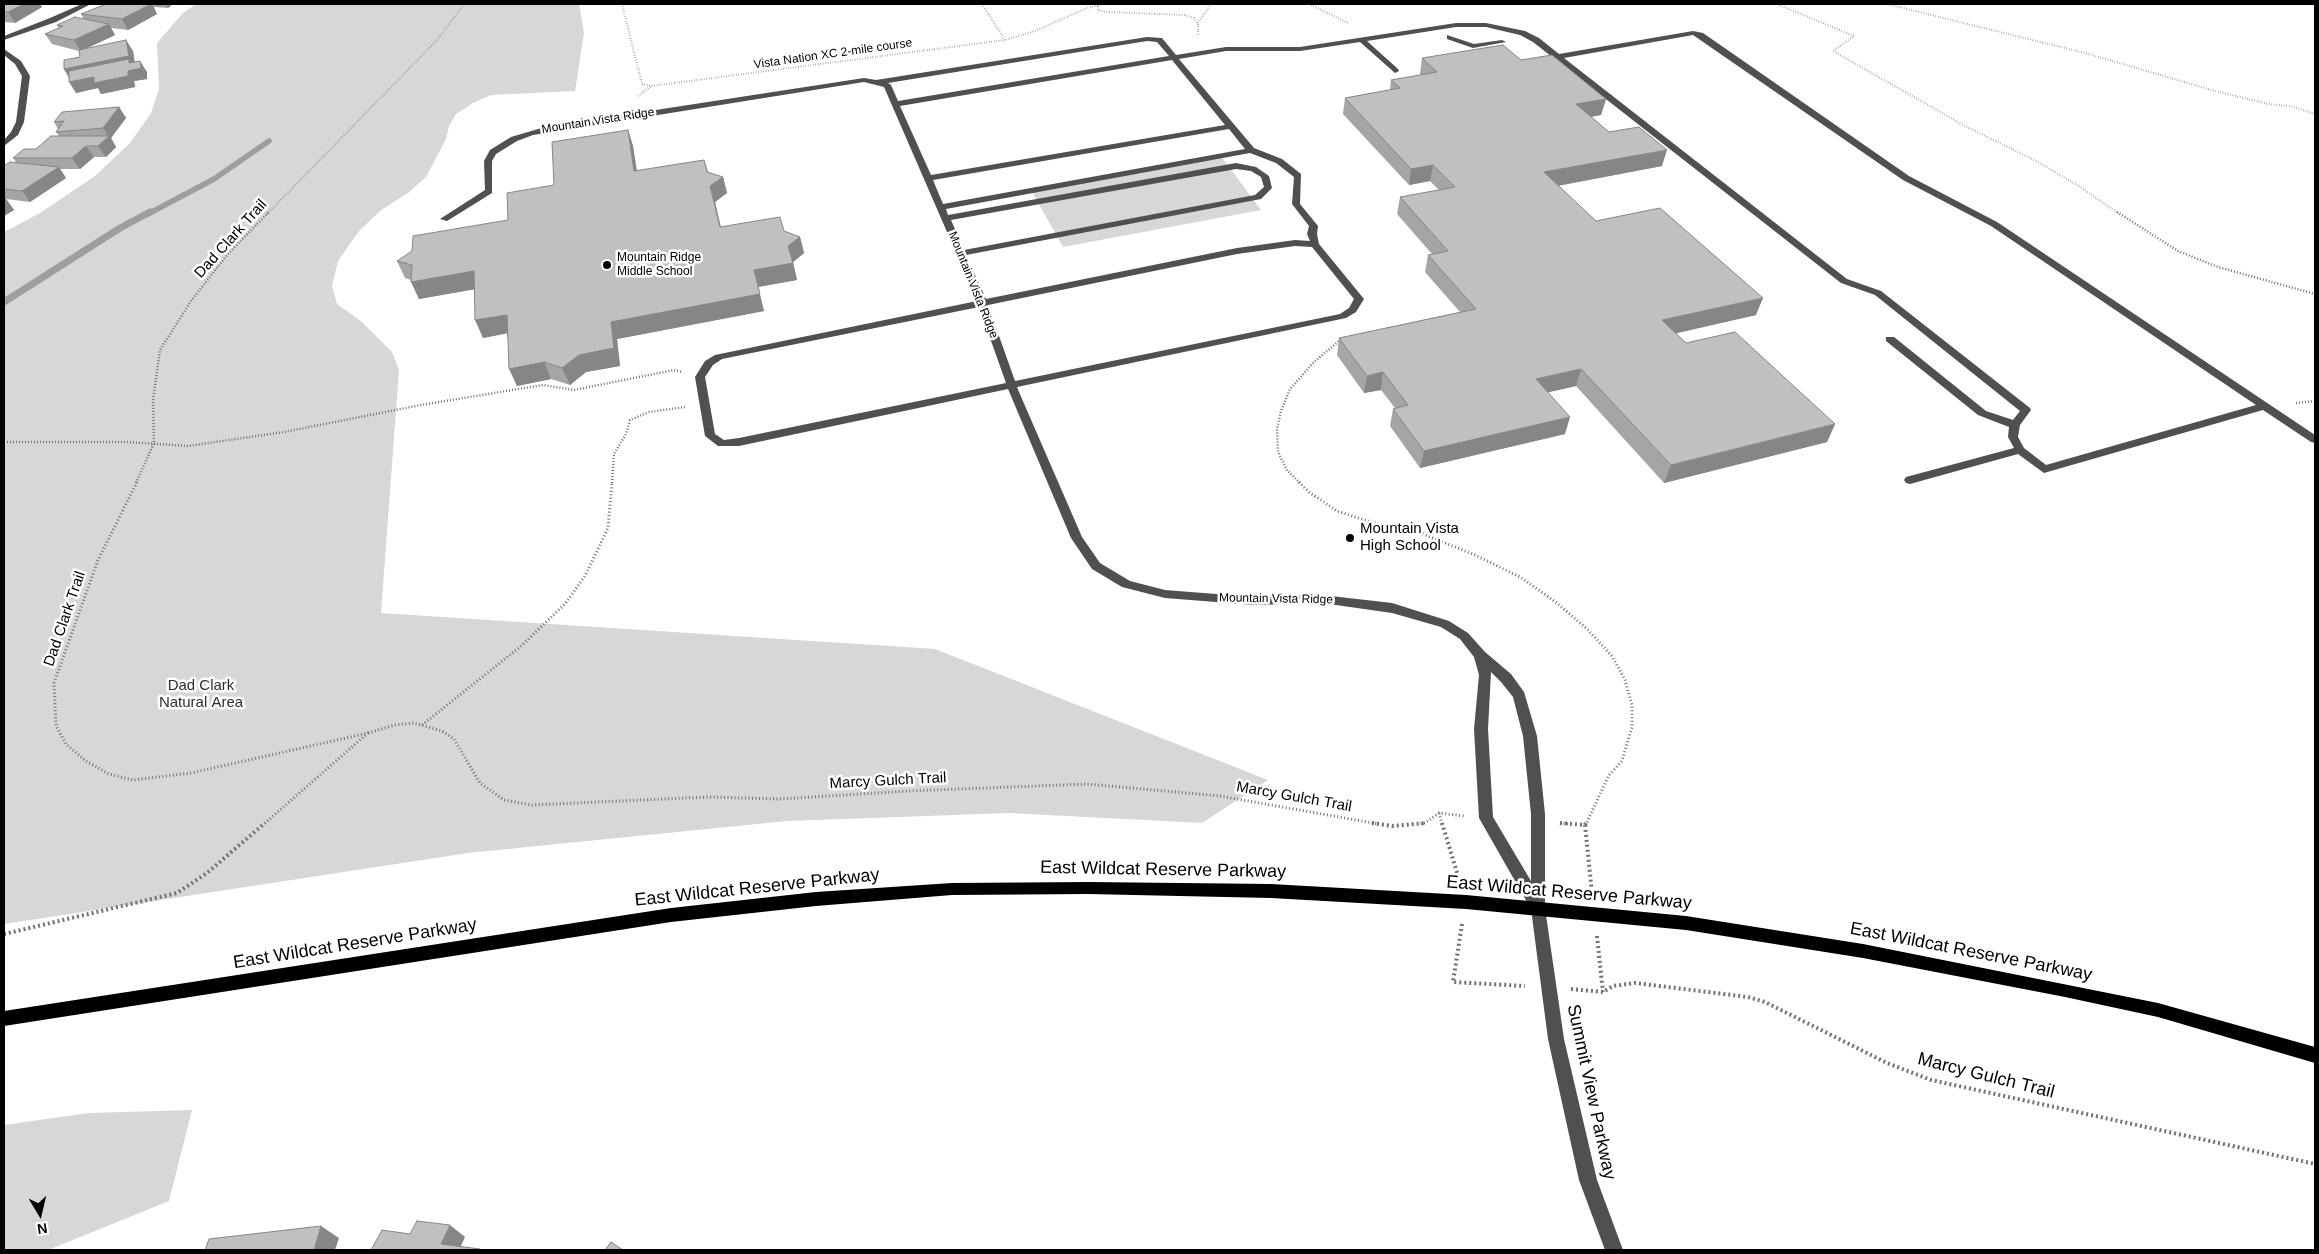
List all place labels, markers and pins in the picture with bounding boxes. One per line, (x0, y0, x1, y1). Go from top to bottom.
place label: Mountain Ridge Middle School (617, 251, 701, 279)
marker: Mountain Ridge Middle School (601, 259, 613, 271)
place label: Mountain Vista High School (1360, 520, 1459, 555)
marker: Mountain Vista High School (1344, 532, 1356, 544)

